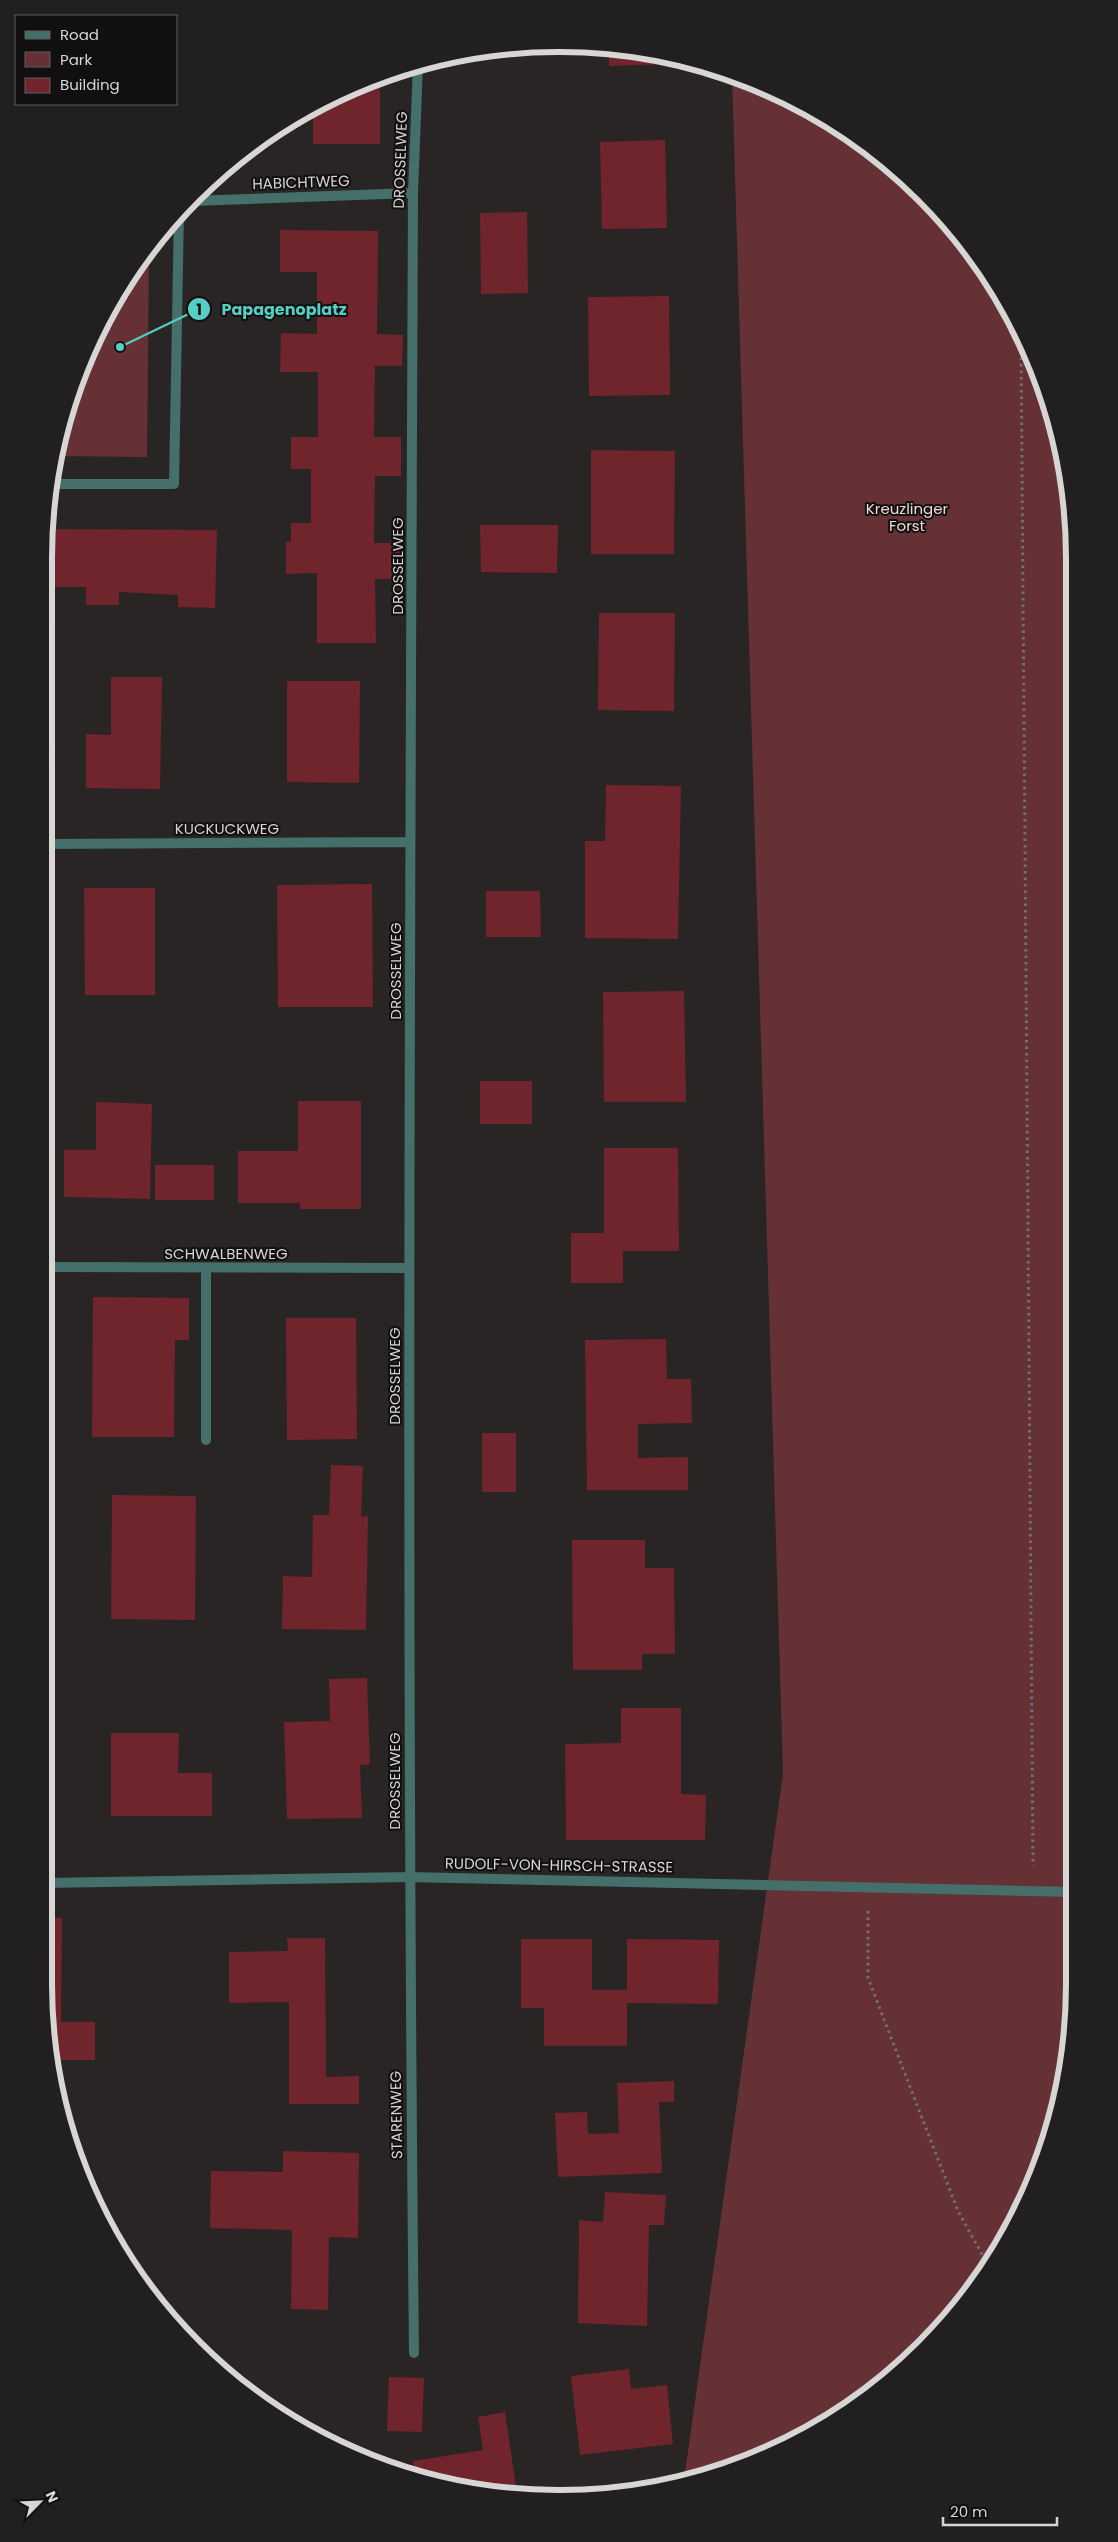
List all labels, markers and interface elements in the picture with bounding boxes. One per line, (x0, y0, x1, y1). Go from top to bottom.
legend (15, 15, 178, 105)
text: Road (60, 24, 99, 45)
text: Park (60, 49, 92, 70)
text: Building (60, 74, 120, 95)
street label: DROSSELWEG (388, 111, 412, 209)
street label: HABICHTWEG (252, 170, 350, 194)
callout: Papagenoplatz (187, 294, 357, 325)
text: Papagenoplatz (221, 298, 347, 321)
text: 1 (196, 299, 202, 320)
park label: Kreuzlinger Forst (866, 498, 949, 536)
street label: DROSSELWEG (387, 517, 408, 615)
street label: KUCKUCKWEG (175, 818, 280, 839)
street label: DROSSELWEG (385, 922, 406, 1020)
street label: SCHWALBENWEG (164, 1243, 288, 1264)
street label: DROSSELWEG (384, 1327, 405, 1425)
street label: DROSSELWEG (384, 1732, 405, 1830)
street label: RUDOLF-VON-HIRSCH-STRASSE (445, 1853, 673, 1877)
street label: STARENWEG (385, 2070, 407, 2159)
north arrow (15, 2477, 65, 2527)
text: N (41, 2488, 63, 2506)
scale bar (943, 2494, 1057, 2526)
text: 20 m (950, 2501, 988, 2522)

